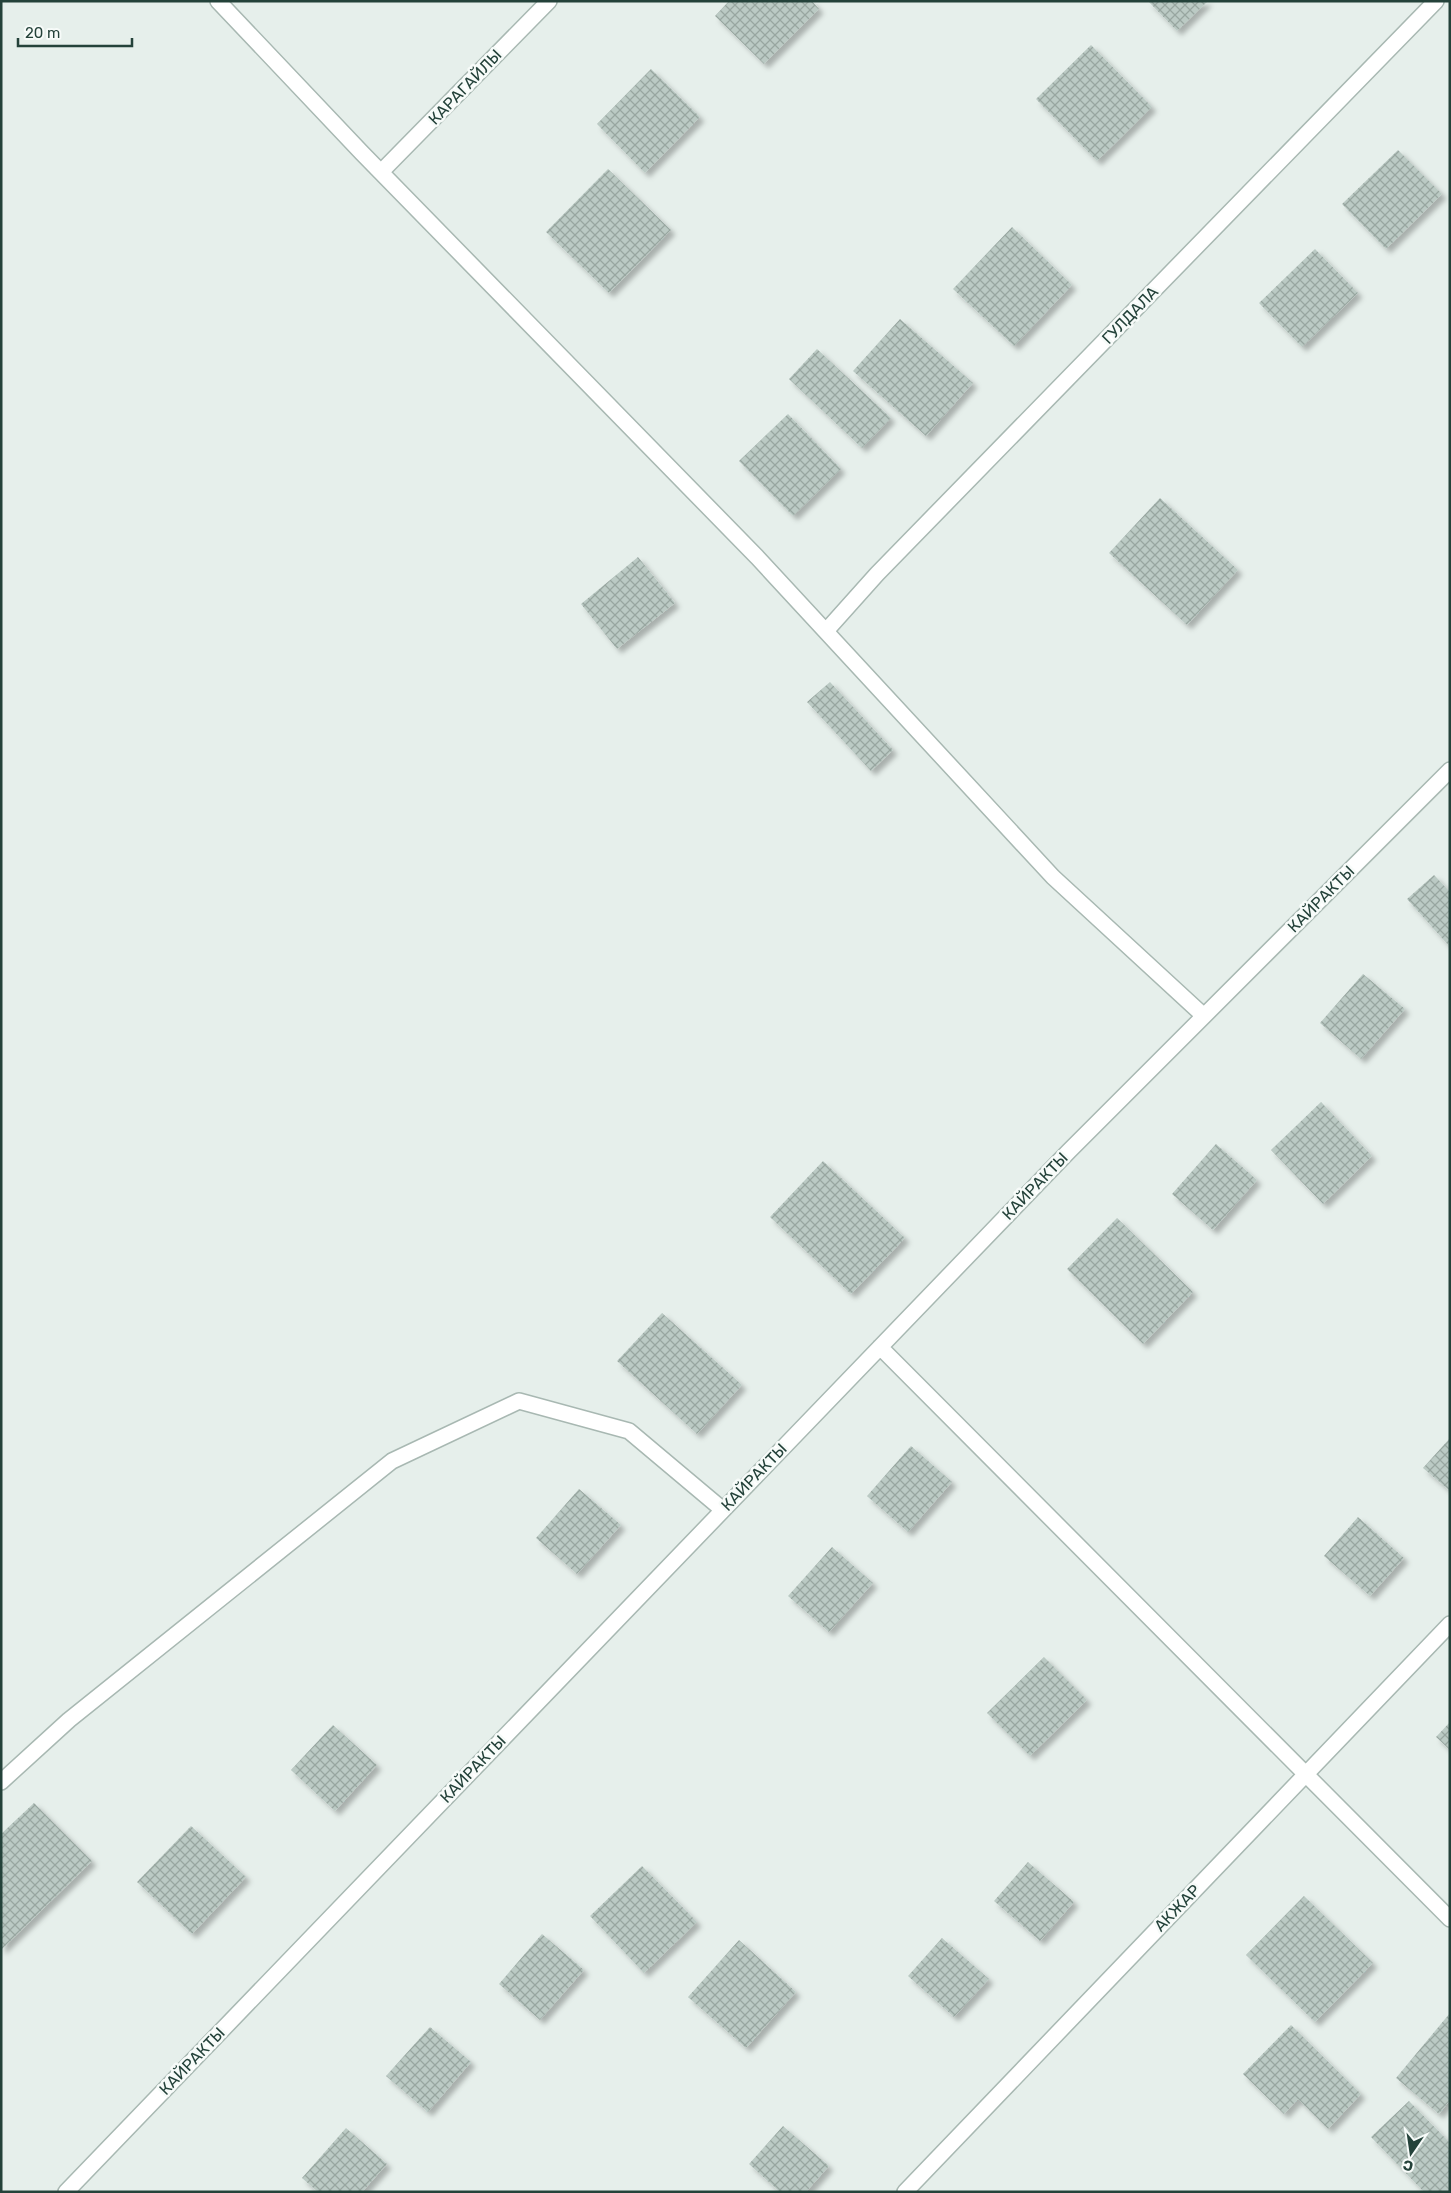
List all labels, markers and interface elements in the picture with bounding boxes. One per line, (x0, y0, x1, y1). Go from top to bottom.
scale bar (18, 15, 131, 47)
text: 20 m (25, 24, 60, 42)
street label: КАРАГАЙЛЫ (424, 45, 506, 129)
street label: ГУЛДАЛА (1098, 282, 1162, 348)
street label: КАЙРАКТЫ (1284, 862, 1358, 936)
street label: КАЙРАКТЫ (998, 1148, 1072, 1224)
street label: КАЙРАКТЫ (717, 1439, 791, 1515)
street label: КАЙРАКТЫ (436, 1731, 510, 1807)
street label: АКЖАР (1150, 1881, 1204, 1935)
street label: КАЙРАКТЫ (155, 2023, 229, 2099)
north arrow (1386, 2128, 1436, 2178)
text: С (1401, 2156, 1415, 2175)

